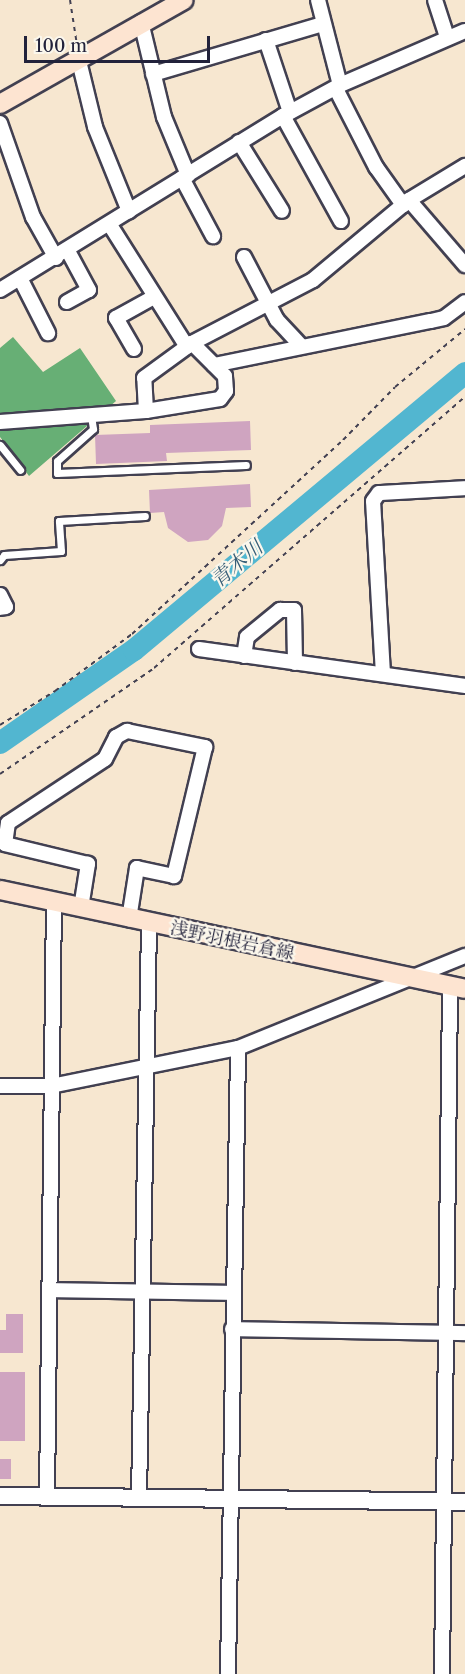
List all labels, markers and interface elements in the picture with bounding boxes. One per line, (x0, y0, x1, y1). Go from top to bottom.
scale bar (27, 24, 213, 62)
text: 100 m (35, 35, 87, 57)
water label: 青木川 (206, 536, 268, 592)
street label: 浅野羽根岩倉線 (168, 917, 296, 965)

